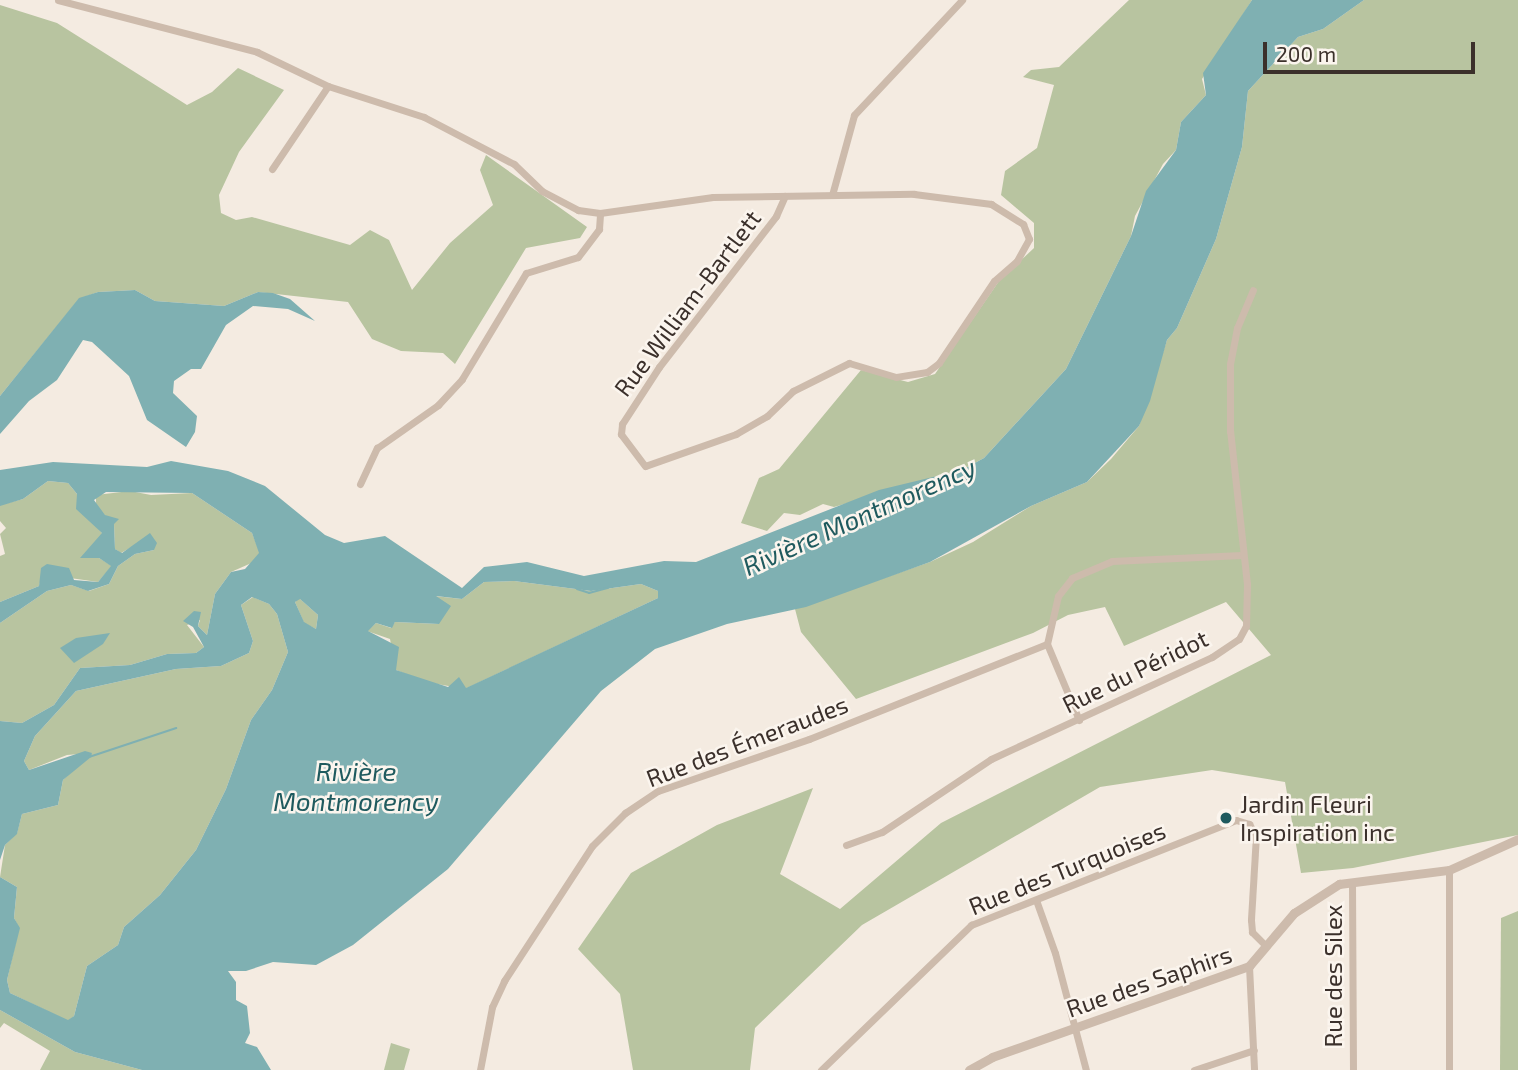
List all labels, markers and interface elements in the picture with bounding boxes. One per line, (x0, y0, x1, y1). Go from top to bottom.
scale bar (1266, 28, 1478, 72)
text: 200 m (1276, 41, 1336, 66)
street label: Rue William-Bartlett (608, 204, 766, 402)
water label: Rivière Montmorency (738, 451, 980, 581)
street label: Rue du Péridot (1057, 623, 1213, 719)
street label: Rue des Émeraudes (642, 689, 852, 793)
water label: Rivière Montmorency (273, 755, 439, 816)
place label: Jardin Fleuri Inspiration inc (1240, 790, 1395, 846)
marker: Jardin Fleuri Inspiration inc (1218, 810, 1234, 826)
street label: Rue des Turquoises (964, 815, 1170, 921)
street label: Rue des Silex (1319, 904, 1347, 1048)
street label: Rue des Saphirs (1062, 939, 1236, 1023)

